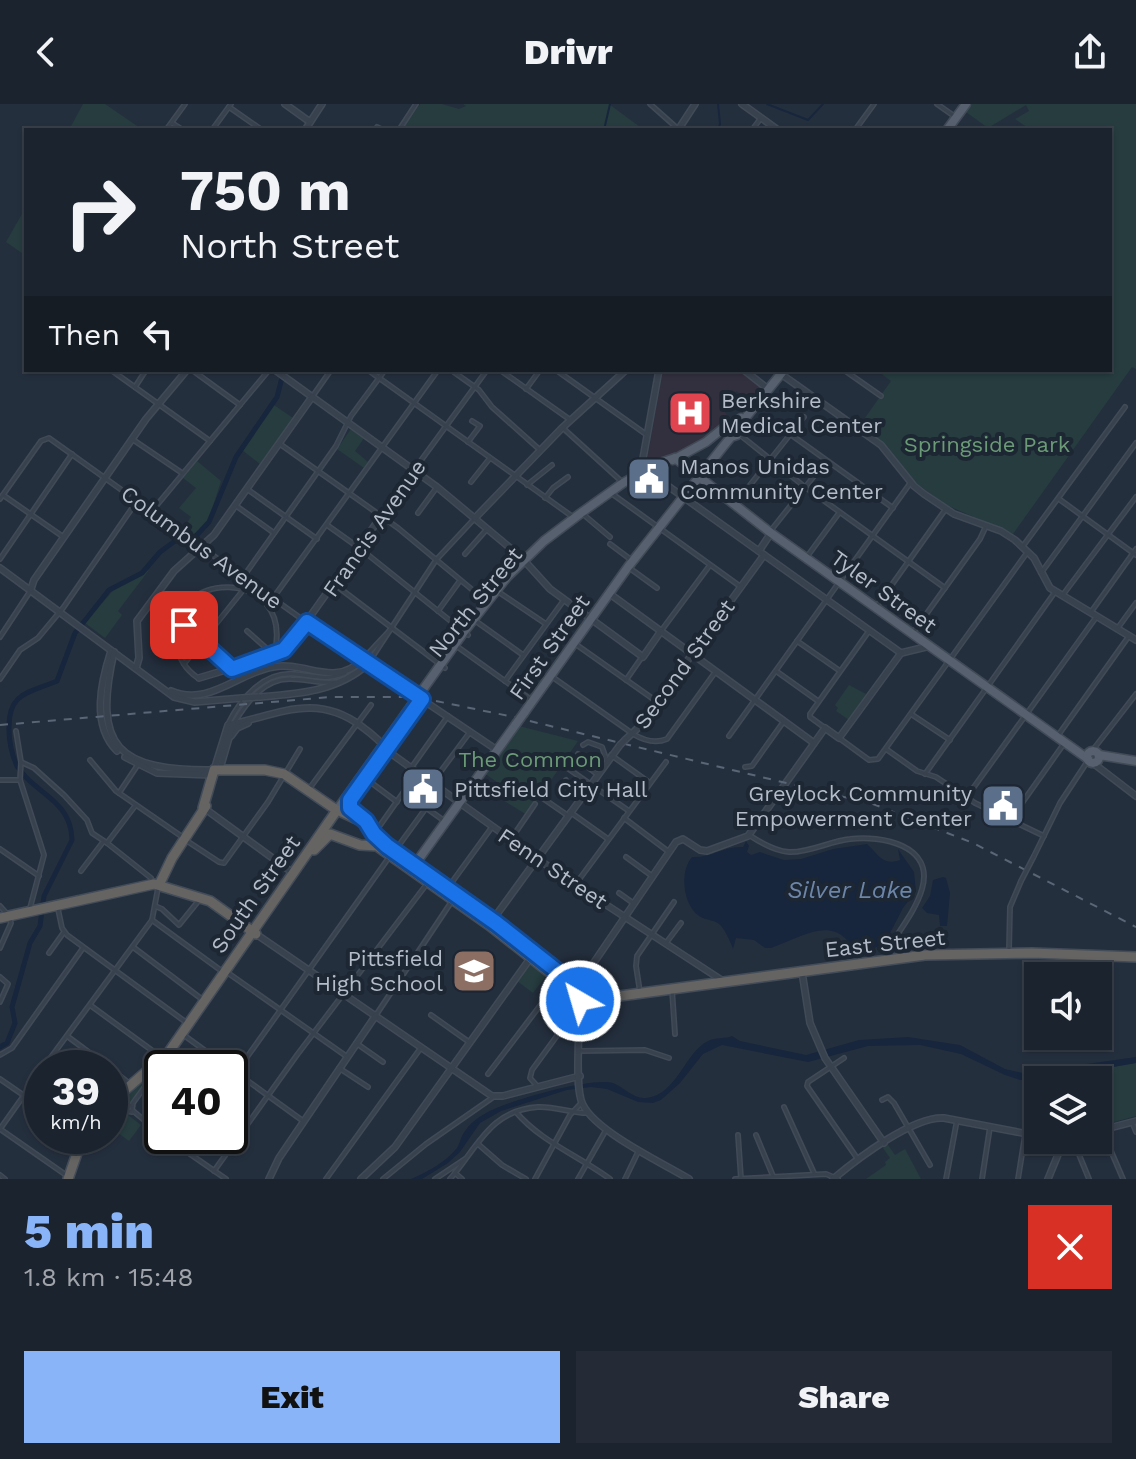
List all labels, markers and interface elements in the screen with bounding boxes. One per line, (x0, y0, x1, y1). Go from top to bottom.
icon: back (24, 30, 68, 74)
icon: share (1068, 30, 1112, 74)
text: Drivr (524, 31, 612, 73)
text: 750 m (180, 158, 351, 224)
icon: right (48, 160, 152, 264)
text: North Street (180, 225, 399, 267)
icon: left (136, 312, 180, 356)
text: Then (48, 317, 120, 352)
place label: Berkshire Medical Center (721, 388, 882, 438)
hospital icon: Berkshire Medical Center (666, 389, 714, 437)
park label: Springside Park (904, 432, 1070, 457)
place label: Manos Unidas Community Center (680, 454, 883, 504)
street label: Francis Avenue (318, 455, 431, 602)
public building icon: Manos Unidas Community Center (625, 455, 673, 503)
street label: Columbus Avenue (116, 481, 287, 614)
street label: North Street (423, 542, 527, 662)
street label: Tyler Street (826, 545, 941, 638)
street label: First Street (504, 590, 595, 705)
pin (150, 591, 218, 659)
street label: Second Street (629, 595, 740, 734)
icon: arrive (162, 603, 206, 647)
park label: The Common (458, 747, 602, 772)
public building icon: Pittsfield City Hall (399, 765, 447, 813)
place label: Pittsfield City Hall (454, 777, 648, 802)
place label: Greylock Community Empowerment Center (735, 781, 973, 831)
public building icon: Greylock Community Empowerment Center (979, 782, 1027, 830)
street label: Fenn Street (494, 823, 612, 914)
street label: South Street (206, 831, 305, 958)
water label: Silver Lake (787, 876, 913, 904)
street label: East Street (824, 925, 947, 962)
place label: Pittsfield High School (315, 946, 443, 996)
school or university icon: Pittsfield High School (450, 947, 498, 995)
position arrow (538, 959, 622, 1043)
map controls (1024, 962, 1112, 1154)
button: sound (1024, 962, 1112, 1050)
speed limit sign: 40 (144, 1050, 248, 1154)
button: layers (1024, 1066, 1112, 1154)
text: 39 (52, 1068, 100, 1115)
text: km/h (50, 1110, 102, 1134)
text: 5 min (24, 1203, 154, 1260)
button: close (1028, 1205, 1112, 1289)
text: 1.8 km · 15:48 (24, 1262, 193, 1292)
button: Exit (24, 1351, 560, 1443)
button: Share (576, 1351, 1112, 1443)

